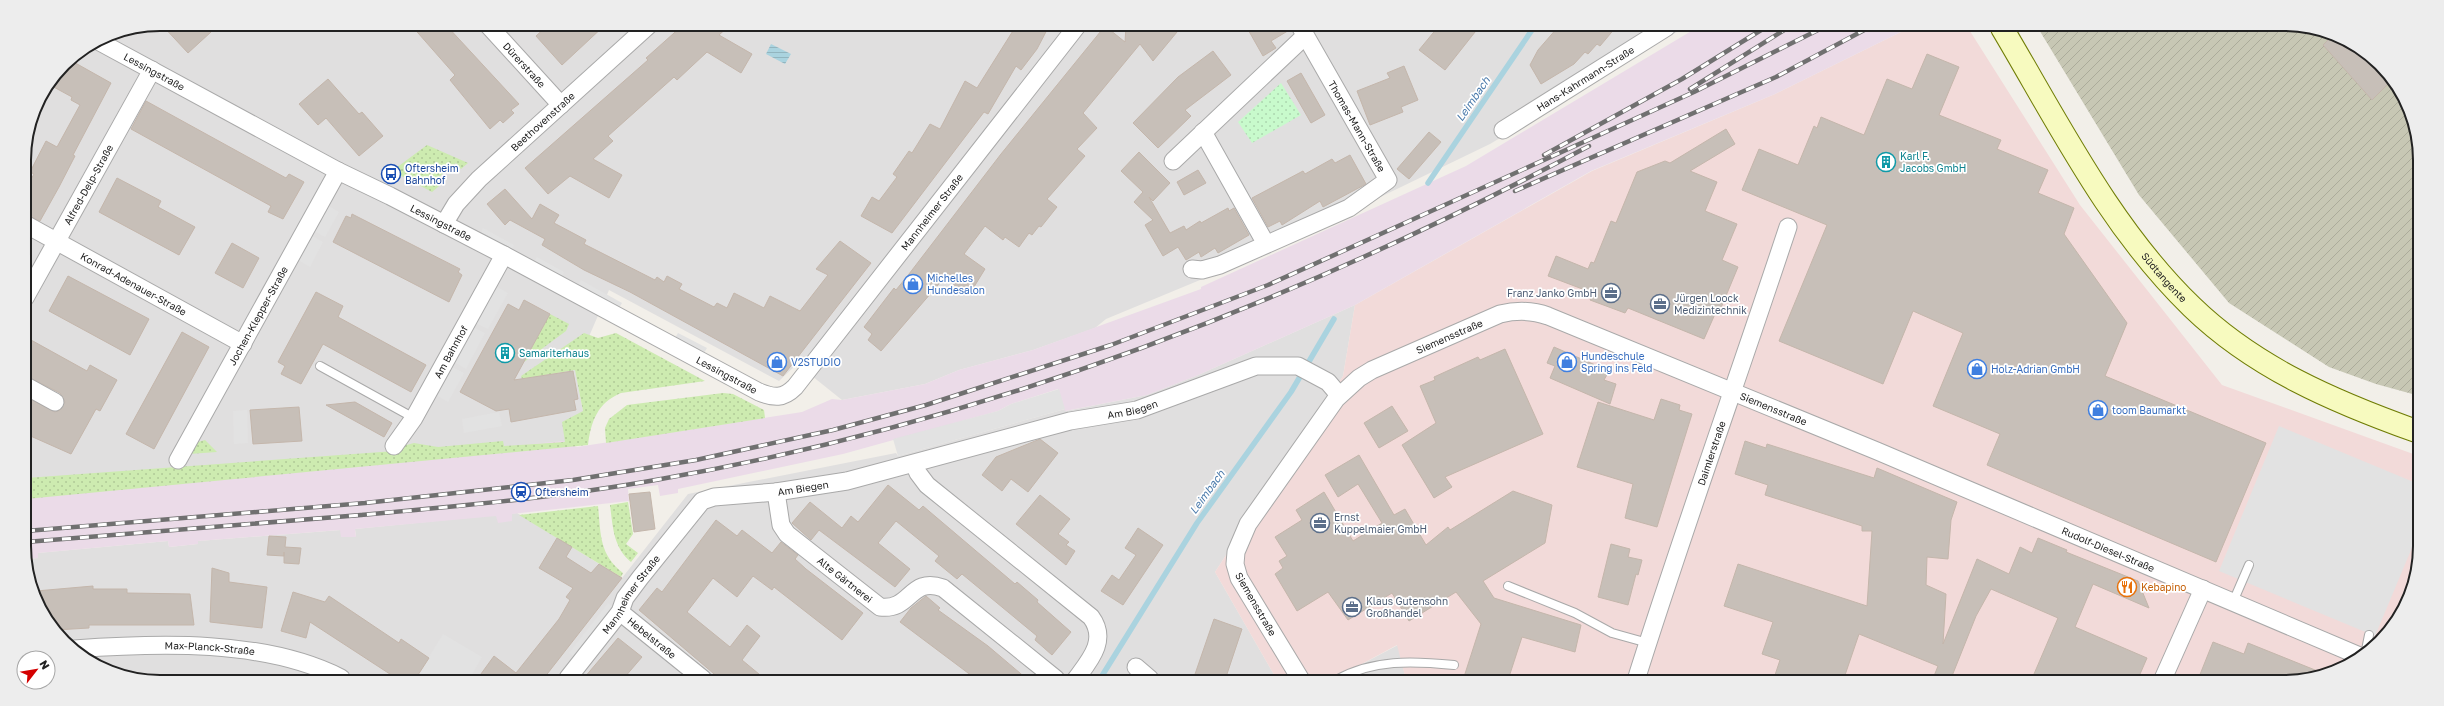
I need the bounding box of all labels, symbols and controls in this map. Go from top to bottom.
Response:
street label: Dürerstraße [501,40,548,90]
street label: Hans-Kahrmann-Straße [1534,43,1636,114]
street label: Lessingstraße [122,50,187,93]
water label: Leimbach [1453,73,1493,123]
street label: Thomas-Mann-Straße [1326,78,1388,174]
street label: Beethovenstraße [508,89,577,153]
street label: Alfred-Delp-Straße [61,142,115,227]
place label: Karl F. Jacobs GmbH [1900,150,1966,174]
building icon: Karl F. Jacobs GmbH [1875,151,1897,173]
place label: Oftersheim Bahnhof [405,162,459,186]
bus stop icon: Oftersheim Bahnhof [380,163,402,185]
street label: Mannheimer Straße [898,171,965,253]
street label: Lessingstraße [408,202,474,243]
street label: Konrad-Adenauer-Straße [79,250,189,318]
street label: Südtangente [2139,250,2190,305]
street label: Jochen-Klepper-Straße [226,264,290,367]
place label: Michelles Hundesalon [927,272,985,296]
shop icon: Michelles Hundesalon [902,273,924,295]
office icon: Franz Janko GmbH [1600,282,1622,304]
place label: Franz Janko GmbH [1507,287,1597,299]
place label: Jürgen Loock Medizintechnik [1674,292,1747,316]
office icon: Jürgen Loock Medizintechnik [1649,293,1671,315]
street label: Siemensstraße [1414,316,1485,356]
street label: Am Bahnhof [431,323,470,380]
building icon: Samariterhaus [494,342,516,364]
place label: Samariterhaus [519,347,589,359]
place label: Hundeschule Spring ins Feld [1581,350,1652,374]
shop icon: V2STUDIO [766,351,788,373]
shop icon: Hundeschule Spring ins Feld [1556,351,1578,373]
street label: Lessingstraße [694,353,760,396]
place label: V2STUDIO [791,356,841,368]
shop icon: Holz-Adrian GmbH [1966,358,1988,380]
place label: Holz-Adrian GmbH [1991,363,2080,375]
street label: Siemensstraße [1738,389,1809,428]
street label: Am Biegen [1106,397,1159,421]
shop icon: toom Baumarkt [2087,399,2109,421]
place label: toom Baumarkt [2112,404,2186,416]
street label: Daimlerstraße [1695,419,1728,487]
water label: Leimbach [1186,466,1228,516]
street label: Am Biegen [777,478,829,498]
station icon: Oftersheim [510,481,532,503]
place label: Oftersheim [535,486,589,498]
place label: Ernst Kuppelmaier GmbH [1334,511,1427,535]
office icon: Ernst Kuppelmaier GmbH [1309,512,1331,534]
street label: Rudolf-Diesel-Straße [2060,524,2157,574]
street label: Mannheimer Straße [599,552,662,636]
street label: Alte Gärtnerei [815,554,875,605]
street label: Siemensstraße [1233,570,1279,638]
restaurant icon: Kebapino [2116,576,2138,598]
place label: Kebapino [2141,581,2186,593]
place label: Klaus Gutensohn Großhandel [1366,595,1448,619]
office icon: Klaus Gutensohn Großhandel [1341,596,1363,618]
street label: Hebelstraße [625,615,679,661]
street label: Max-Planck-Straße [165,639,256,658]
north arrow [16,650,56,690]
text: N [37,658,53,672]

